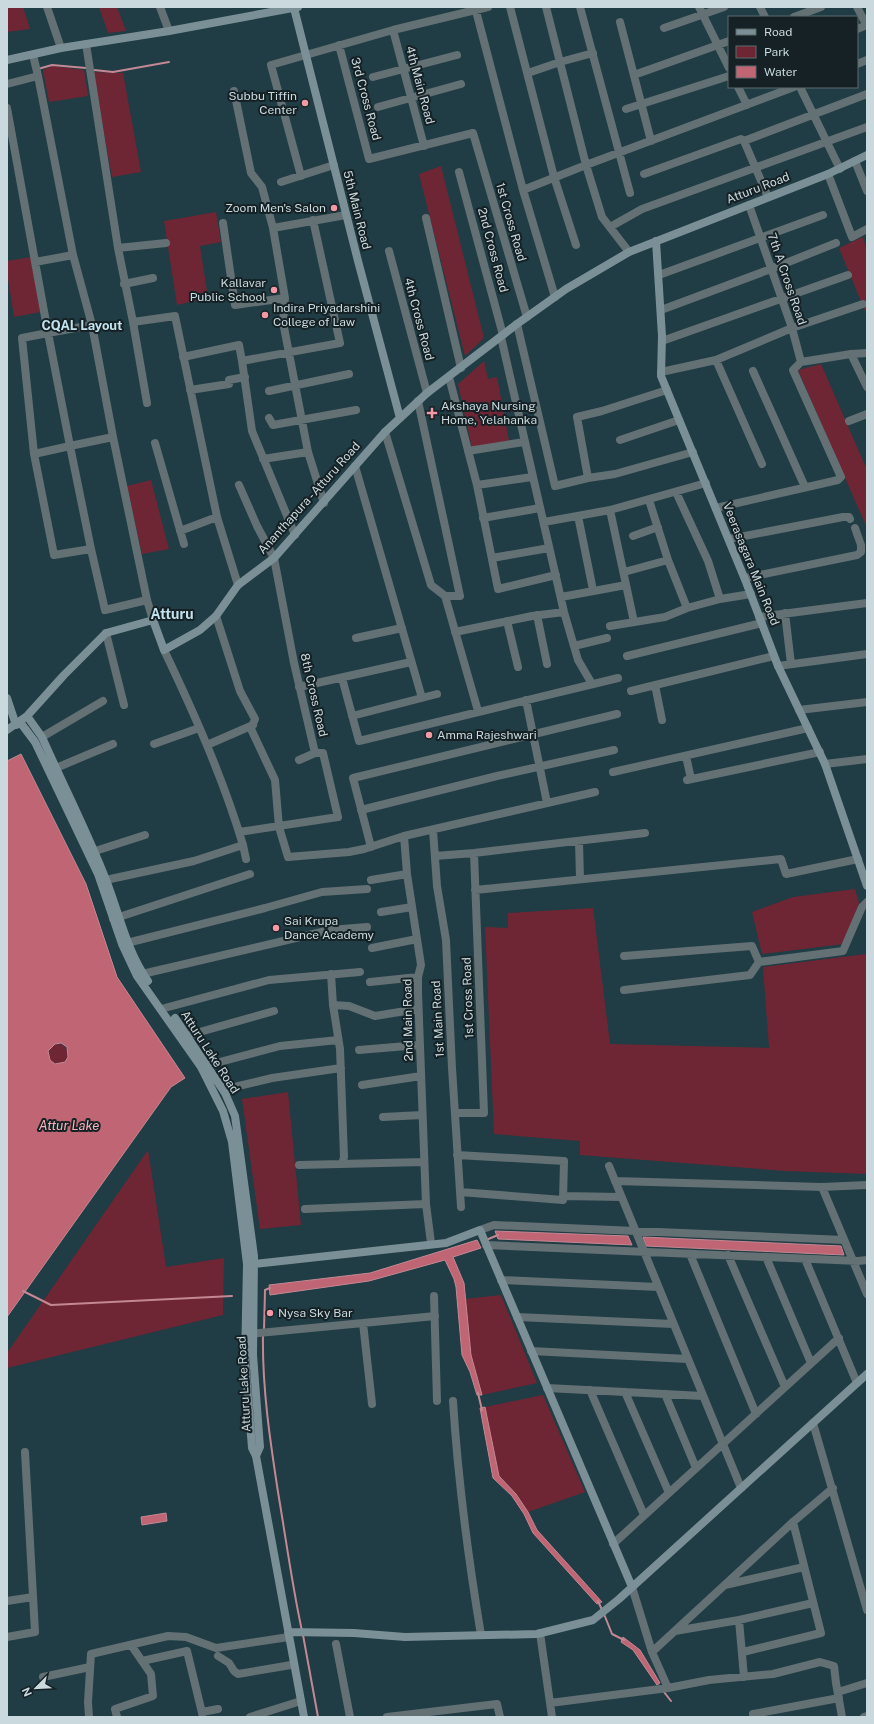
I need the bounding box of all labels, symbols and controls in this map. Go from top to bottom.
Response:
legend [728,16,858,88]
text: Road [764,25,792,39]
street label: 4th Main Road [403,44,437,126]
text: Park [764,45,790,59]
street label: 3rd Cross Road [348,56,384,142]
text: Water [764,65,798,79]
place label: Subbu Tiffin Center [229,89,297,117]
marker: Subbu Tiffin Center [300,98,310,108]
street label: 5th Main Road [340,169,374,251]
street label: Atturu Road [724,170,792,206]
street label: 1st Cross Road [493,181,529,263]
place label: Zoom Men's Salon [225,201,326,215]
marker: Zoom Men's Salon [329,203,339,213]
street label: 2nd Cross Road [475,206,511,294]
street label: 7th A Cross Road [765,231,809,327]
place label: Kallavar Public School [190,276,266,304]
street label: 4th Cross Road [401,276,437,362]
marker: Kallavar Public School [269,285,279,295]
place label: Indira Priyadarshini College of Law [273,301,380,329]
marker: Indira Priyadarshini College of Law [260,310,270,320]
district label: CQAL Layout [41,318,123,333]
place label: Akshaya Nursing Home, Yelahanka [441,399,537,427]
marker: Akshaya Nursing Home, Yelahanka [426,407,438,419]
street label: Ananthapura - Atturu Road [255,439,363,557]
street label: Veerasagara Main Road [720,500,782,628]
district label: Atturu [150,606,194,622]
street label: 8th Cross Road [298,652,330,738]
place label: Amma Rajeshwari [437,728,537,742]
marker: Amma Rajeshwari [424,730,434,740]
place label: Sai Krupa Dance Academy [284,914,375,942]
marker: Sai Krupa Dance Academy [271,923,281,933]
street label: 1st Cross Road [460,957,476,1039]
street label: 2nd Main Road [400,979,416,1061]
street label: 1st Main Road [429,980,447,1058]
street label: Atturu Lake Road [178,1008,242,1096]
water label: Attur Lake [39,1118,99,1133]
place label: Nysa Sky Bar [278,1306,353,1320]
marker: Nysa Sky Bar [265,1308,275,1318]
street label: Atturu Lake Road [234,1336,254,1432]
north arrow [16,1668,56,1708]
text: N [20,1686,34,1698]

